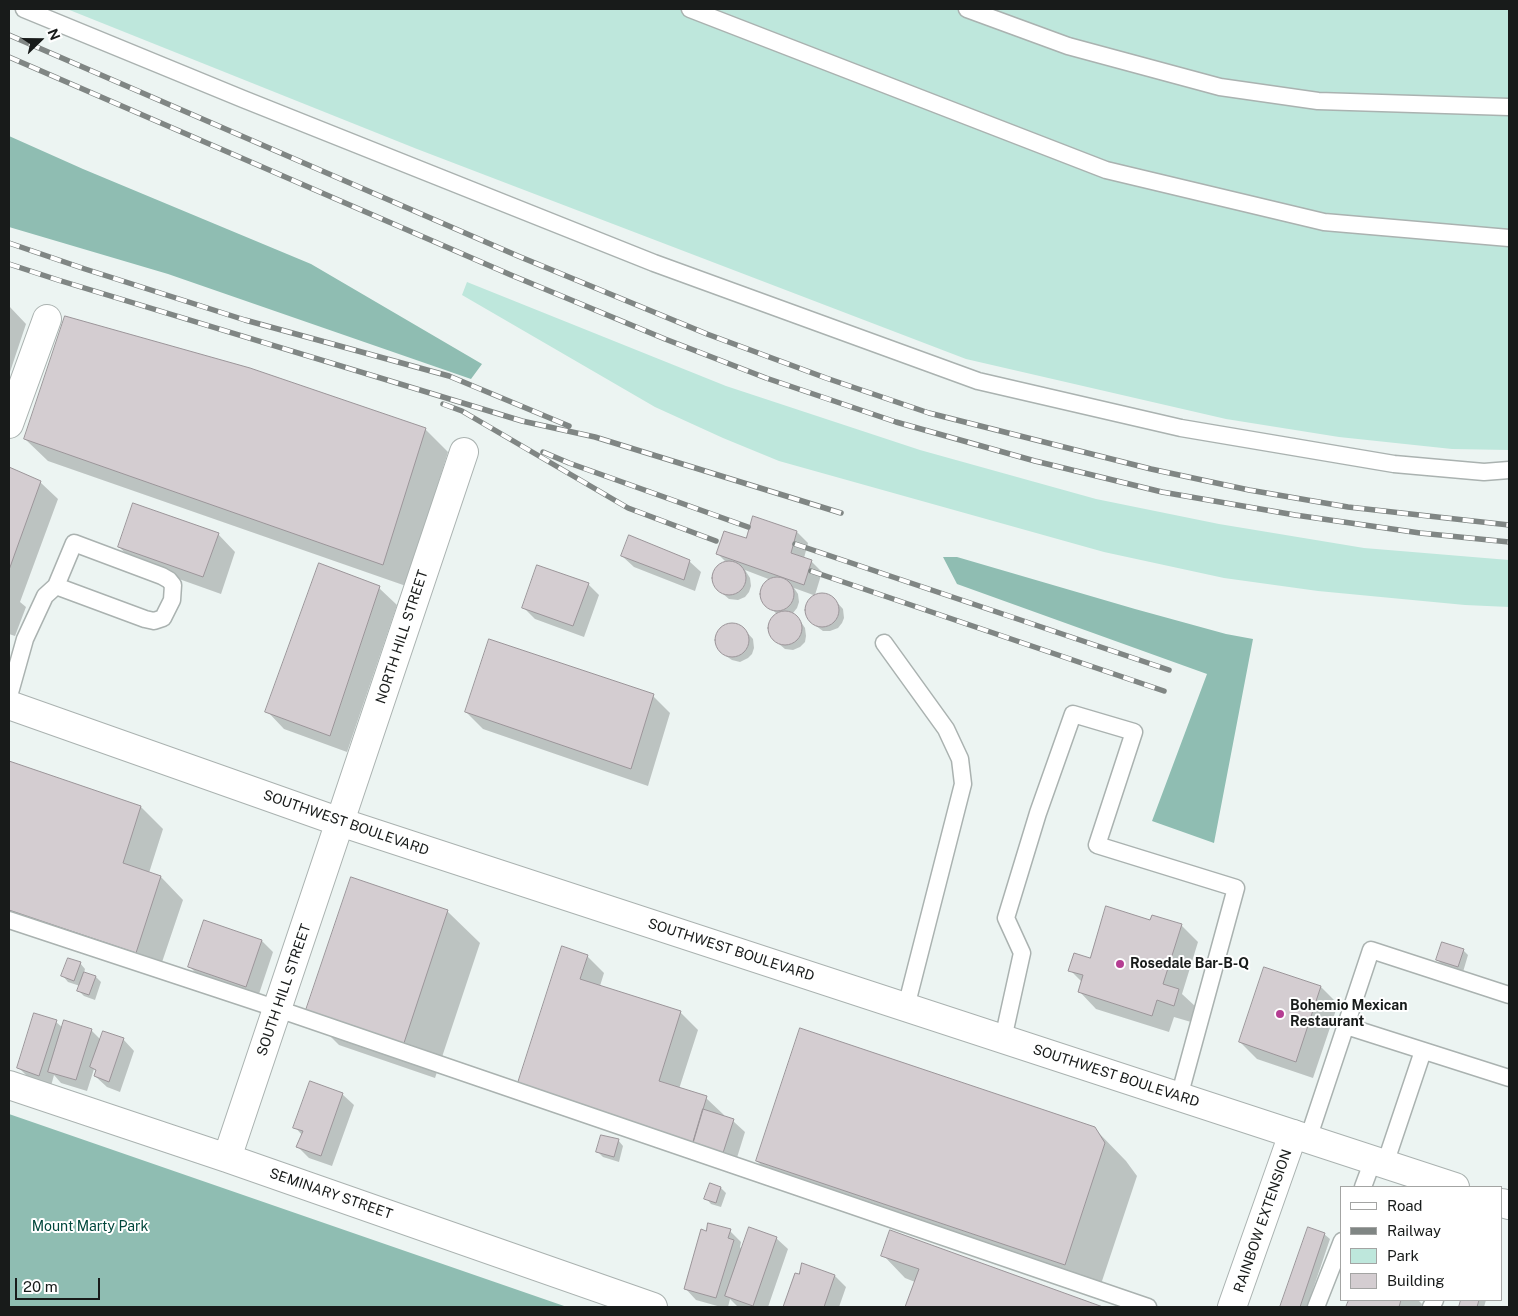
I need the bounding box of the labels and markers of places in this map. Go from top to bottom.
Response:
place label: Rosedale Bar-B-Q [1130,956,1249,972]
marker: Rosedale Bar-B-Q [1114,958,1126,970]
place label: Bohemio Mexican Restaurant [1290,998,1408,1030]
marker: Bohemio Mexican Restaurant [1274,1008,1286,1020]

